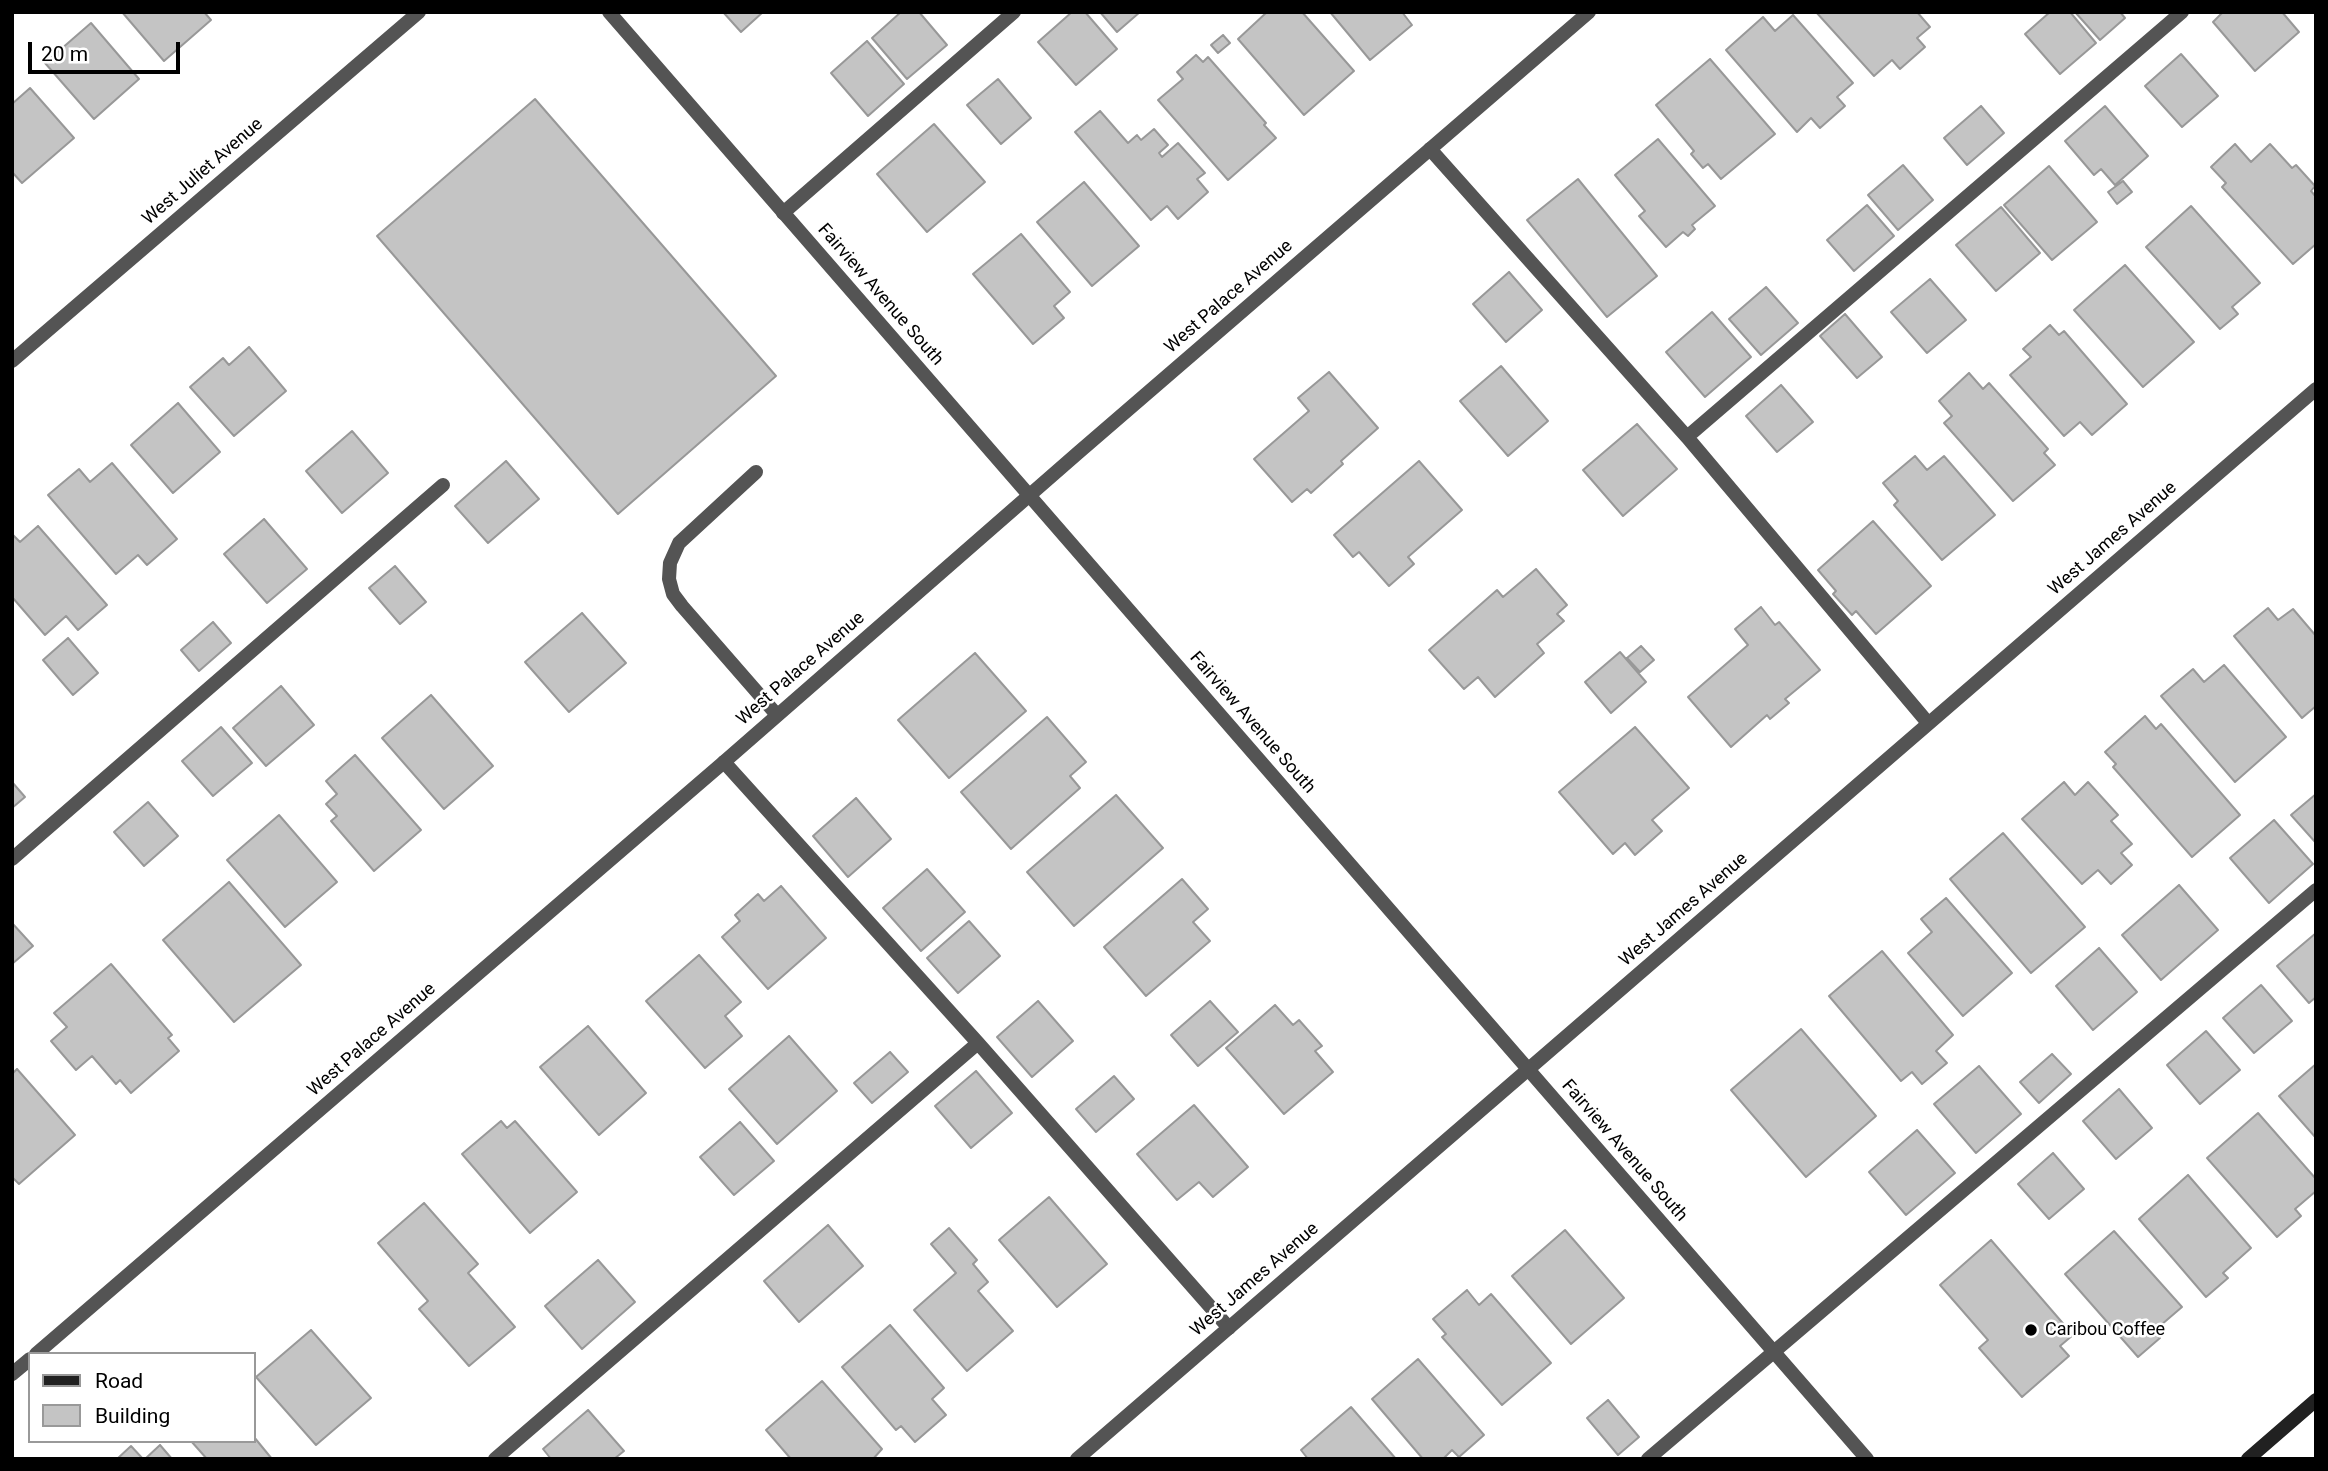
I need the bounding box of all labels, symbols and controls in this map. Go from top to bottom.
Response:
scale bar [32,28,184,72]
text: 20 m [41,42,88,66]
street label: West Juliet Avenue [138,114,268,230]
street label: Fairview Avenue South [813,220,947,370]
street label: West Palace Avenue [1161,236,1297,358]
street label: West James Avenue [2045,478,2181,600]
street label: West Palace Avenue [733,608,869,730]
street label: Fairview Avenue South [1185,648,1319,798]
street label: West James Avenue [1616,849,1752,971]
street label: West Palace Avenue [304,979,440,1101]
street label: Fairview Avenue South [1557,1076,1691,1226]
street label: West James Avenue [1187,1219,1323,1341]
place label: Caribou Coffee [2045,1319,2165,1341]
marker: Caribou Coffee [2023,1322,2039,1338]
legend [28,1352,256,1443]
text: Road [95,1369,143,1393]
text: Building [95,1404,170,1428]

